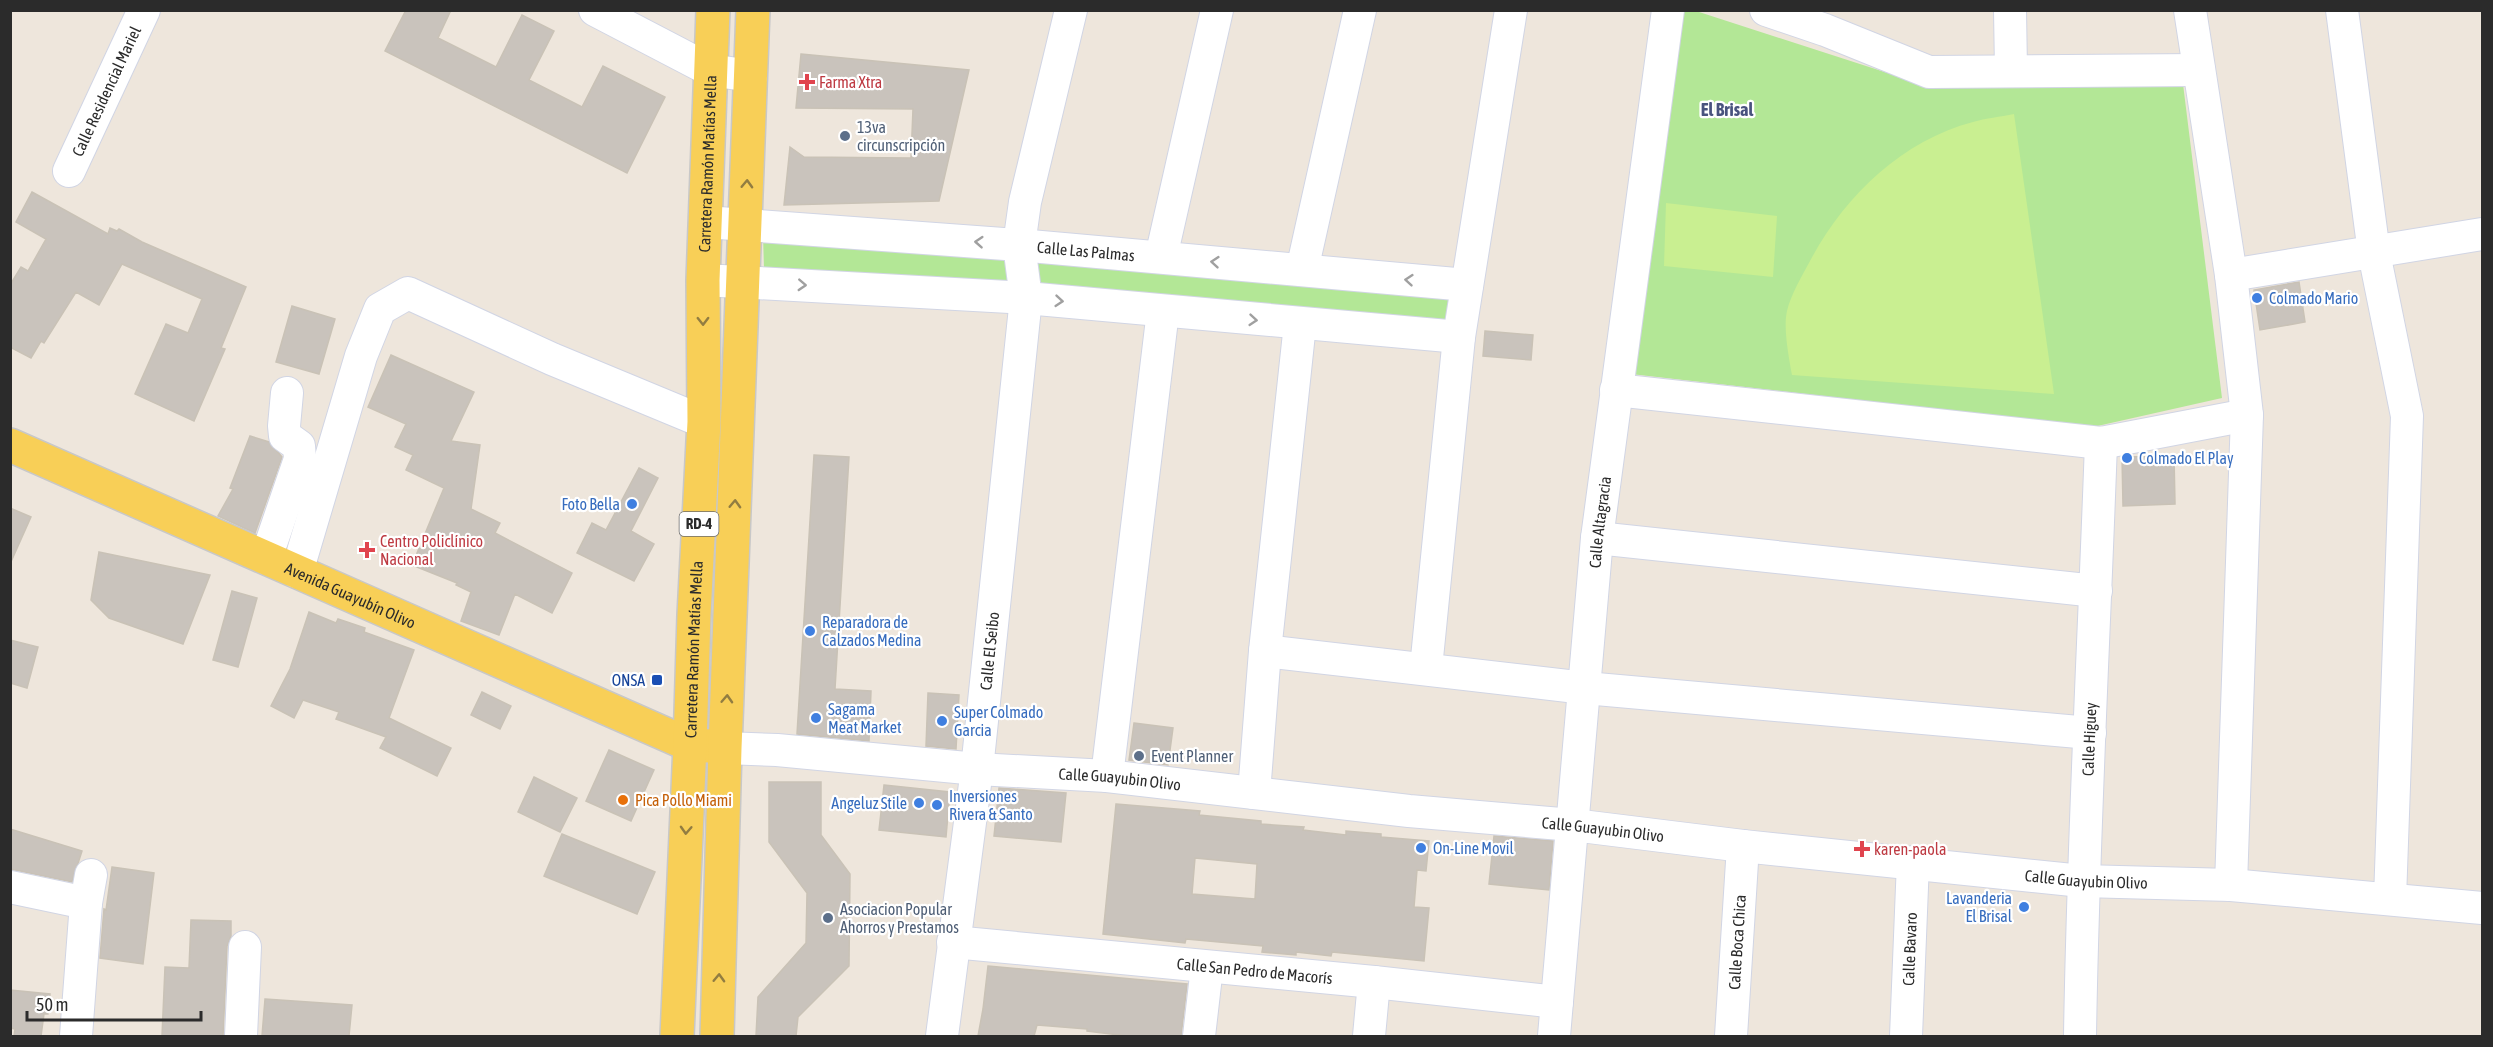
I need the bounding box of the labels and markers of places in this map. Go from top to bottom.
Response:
place label: Farma Xtra [819,73,882,91]
marker: Farma Xtra [800,75,814,89]
place label: 13va circunscripción [857,118,945,155]
marker: 13va circunscripción [838,129,852,143]
place label: Colmado Mario [2269,289,2358,307]
marker: Colmado Mario [2250,291,2264,305]
place label: Colmado El Play [2139,449,2234,468]
marker: Colmado El Play [2120,451,2134,465]
place label: Foto Bella [561,495,620,513]
marker: Foto Bella [625,497,639,511]
place label: Centro Policlínico Nacional [380,532,483,568]
marker: Centro Policlínico Nacional [358,541,376,559]
place label: Reparadora de Calzados Medina [822,613,921,649]
marker: Reparadora de Calzados Medina [803,624,817,638]
place label: ONSA [612,671,645,689]
marker: ONSA [650,673,664,687]
place label: Sagama Meat Market [828,700,902,736]
place label: Super Colmado Garcia [954,703,1043,739]
marker: Sagama Meat Market [809,711,823,725]
marker: Super Colmado Garcia [935,714,949,728]
place label: Event Planner [1151,747,1233,765]
marker: Event Planner [1132,749,1146,763]
place label: Inversiones Rivera & Santo [949,787,1033,823]
place label: Pica Pollo Miami [635,791,732,809]
marker: Pica Pollo Miami [616,793,630,807]
place label: Angeluz Stile [831,794,907,813]
marker: Angeluz Stile [912,796,926,810]
marker: Inversiones Rivera & Santo [930,798,944,812]
place label: On-Line Movil [1433,839,1515,857]
place label: karen-paola [1874,840,1946,859]
marker: On-Line Movil [1414,841,1428,855]
marker: karen-paola [1855,842,1869,856]
place label: Lavanderia El Brisal [1946,889,2013,925]
place label: Asociacion Popular Ahorros y Prestamos [840,900,959,937]
marker: Lavanderia El Brisal [2017,900,2031,914]
marker: Asociacion Popular Ahorros y Prestamos [821,911,835,925]

